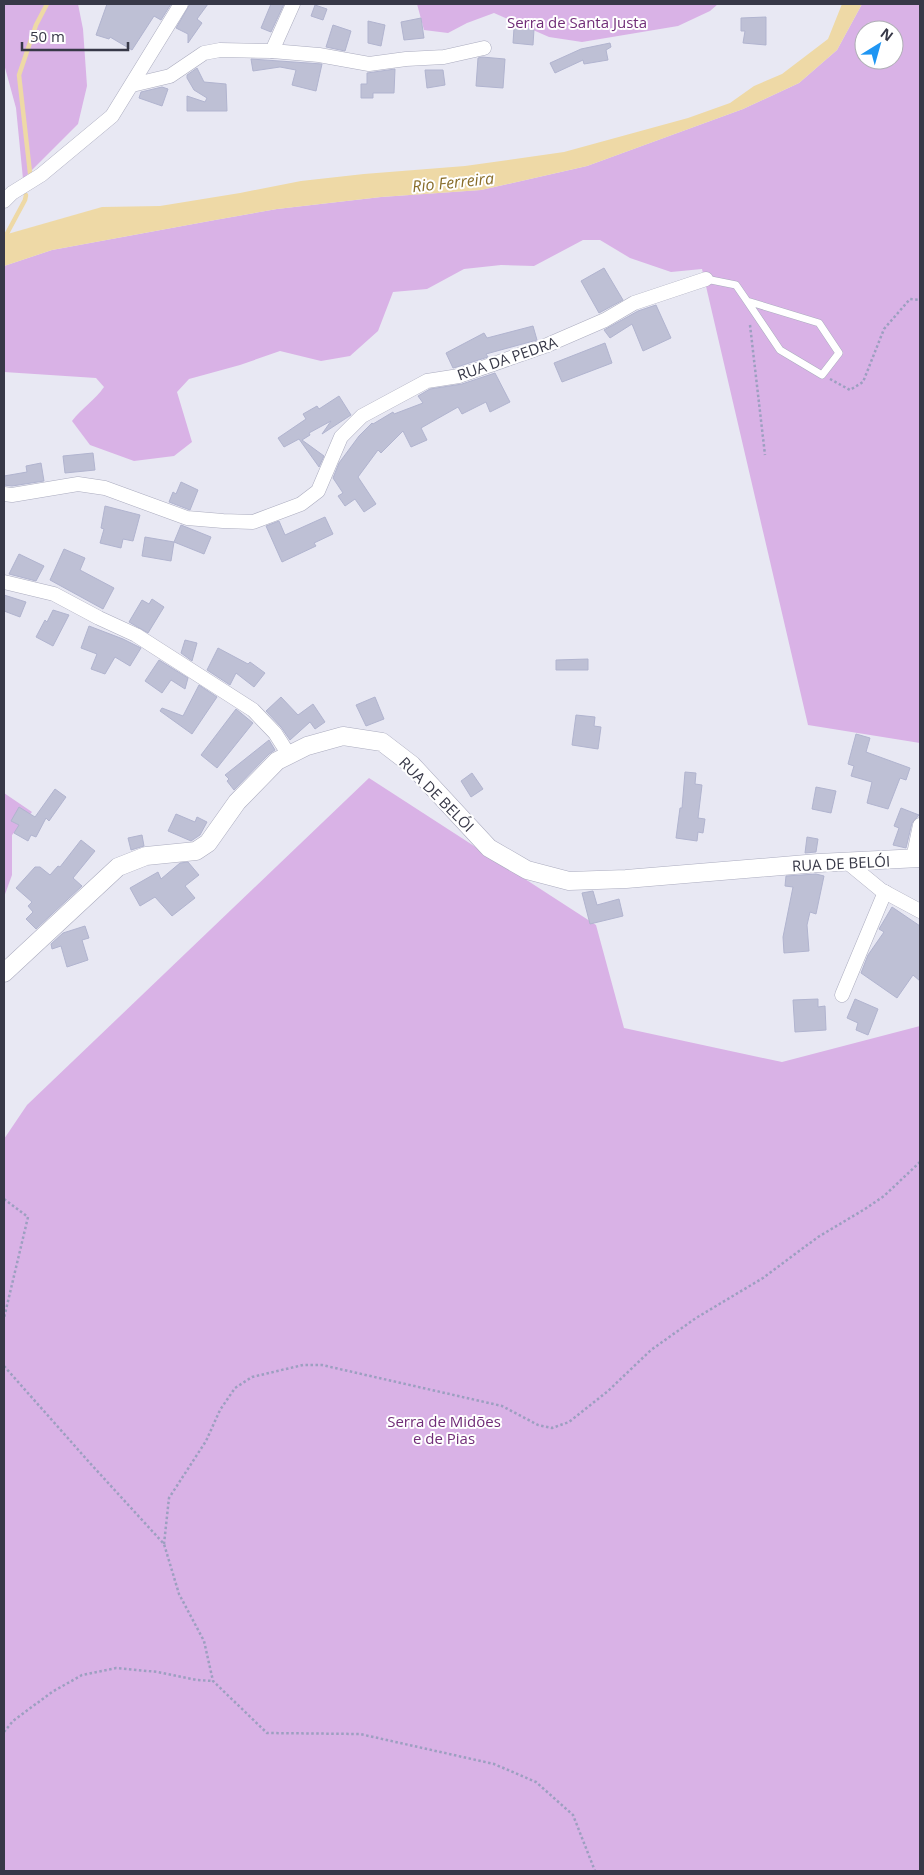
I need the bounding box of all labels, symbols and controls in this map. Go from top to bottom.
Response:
park label: Serra de Santa Justa [507,12,647,32]
scale bar [22,20,129,52]
north arrow [854,20,904,70]
text: N [877,23,897,45]
text: 50 m [30,26,65,46]
water label: Rio Ferreira [411,167,495,197]
street label: RUA DA PEDRA [454,331,560,385]
street label: RUA DE BELÓI [395,752,479,836]
street label: RUA DE BELÓI [791,850,891,876]
park label: Serra de Midões e de Pias [387,1411,501,1448]

